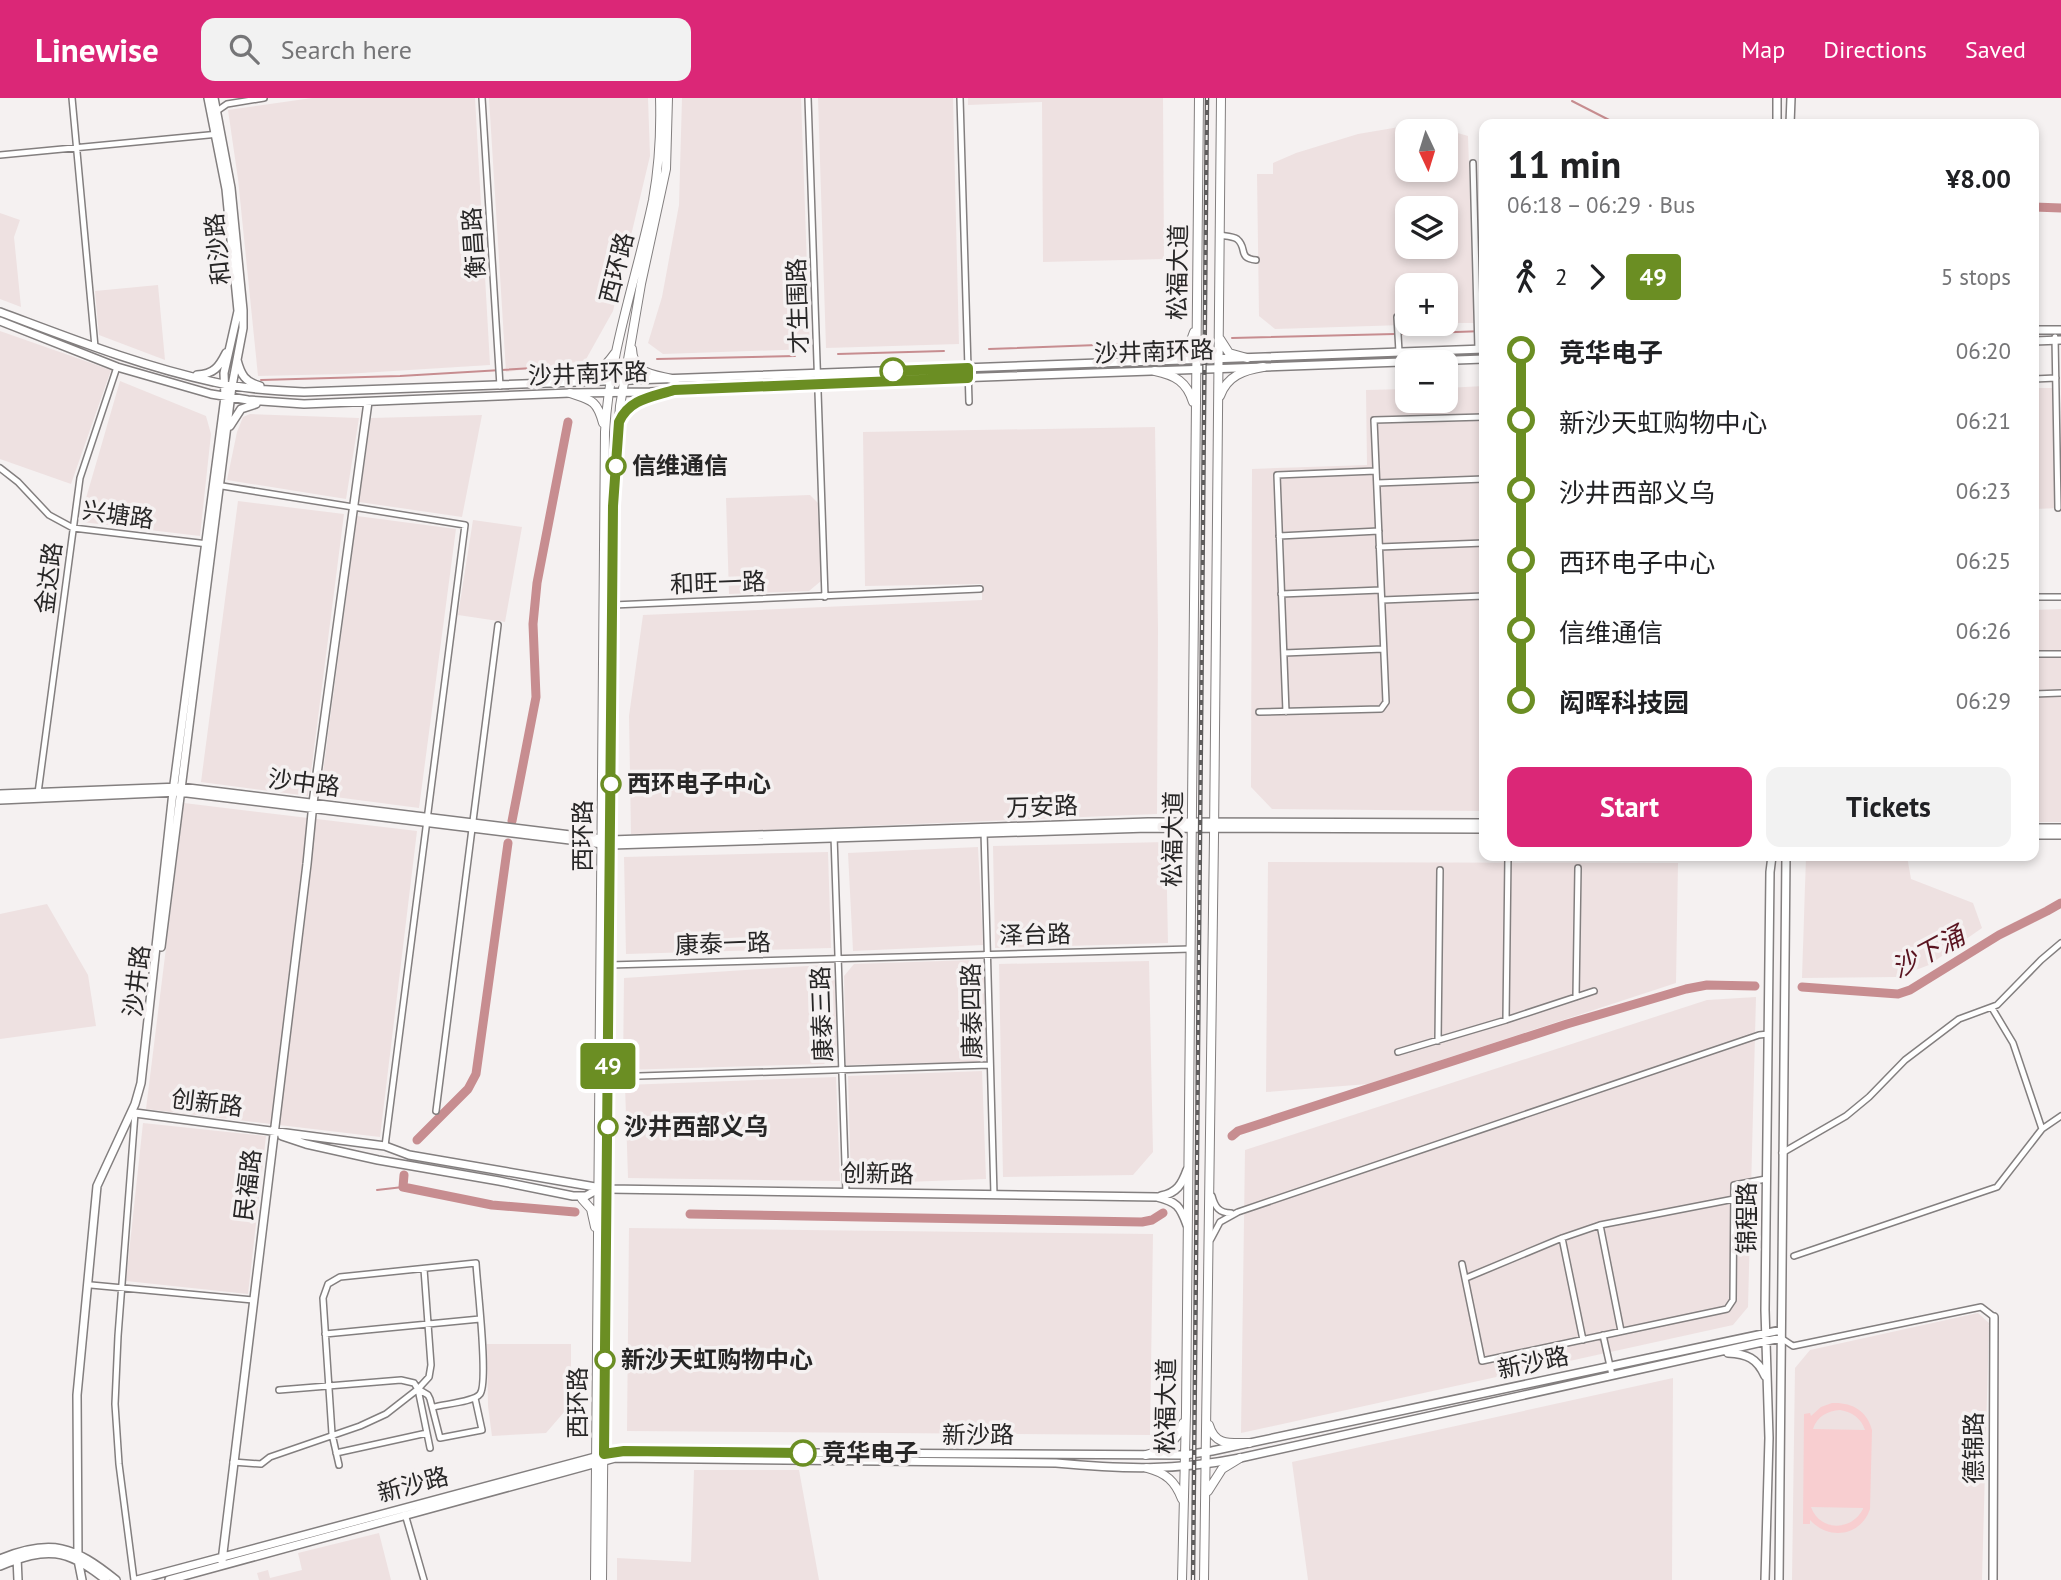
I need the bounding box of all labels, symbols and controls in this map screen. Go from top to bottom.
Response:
search box [201,18,691,81]
text: Linewise [35,28,159,71]
icon: search [225,30,263,68]
text: Search here [281,33,412,66]
text: Map [1741,34,1785,65]
text: Directions [1823,34,1927,65]
text: Saved [1965,34,2026,65]
north arrow [1395,119,1458,182]
map controls [1395,119,1458,413]
text: 11 min [1507,139,1621,188]
text: ¥8.00 [1946,162,2011,195]
text: 06:18 – 06:29 · Bus [1507,190,1695,219]
button: layers [1395,196,1458,259]
street label: 衡昌路 [456,206,491,280]
street label: 和沙路 [198,212,237,286]
street label: 松福大道 [1161,224,1194,320]
street label: 西环路 [593,229,640,307]
street label: 才生围路 [780,258,815,355]
icon: walk [1507,258,1545,296]
icon: forward [1578,258,1616,296]
text: 49 [1640,261,1667,292]
text: 2 [1555,262,1568,291]
text: 5 stops [1941,262,2011,291]
button: + [1395,273,1458,336]
street label: 沙井南环路 [1093,334,1214,369]
text: 竞华电子 [1559,336,1663,369]
text: 06:20 [1956,336,2011,365]
button: − [1395,350,1458,413]
street label: 沙井南环路 [527,356,648,391]
unlabelled marker [880,358,906,384]
text: 新沙天虹购物中心 [1559,406,1767,439]
text: 06:21 [1956,406,2011,435]
place label: 信维通信 [632,450,728,481]
marker: 信维通信 [606,456,626,476]
text: 沙井西部义乌 [1559,476,1715,509]
text: 06:23 [1956,476,2011,505]
street label: 兴塘路 [80,494,156,535]
street label: 金达路 [29,540,68,616]
text: 西环电子中心 [1559,546,1715,579]
text: 06:25 [1956,546,2011,575]
street label: 和旺一路 [669,565,766,600]
text: 信维通信 [1559,616,1663,649]
text: 06:26 [1956,616,2011,645]
text: 闳晖科技园 [1559,686,1689,719]
text: 06:29 [1956,686,2011,715]
street label: 沙中路 [266,763,342,802]
button: Start [1507,767,1752,847]
button: Tickets [1766,767,2011,847]
place label: 西环电子中心 [627,768,771,799]
marker: 西环电子中心 [601,774,621,794]
street label: 万安路 [1005,790,1079,823]
street label: 松福大道 [1156,791,1189,887]
street label: 西环路 [567,800,598,872]
water label: 沙下涌 [1886,917,1973,984]
street label: 泽台路 [999,918,1071,951]
street label: 康泰一路 [674,926,771,961]
street label: 沙井路 [117,943,156,1019]
street label: 康泰四路 [955,963,988,1059]
street label: 康泰三路 [804,966,839,1063]
line badge: 49 [576,1043,640,1089]
text: 49 [594,1050,622,1081]
street label: 创新路 [169,1083,245,1122]
place label: 沙井西部义乌 [624,1111,768,1142]
marker: 沙井西部义乌 [598,1117,618,1137]
street label: 民福路 [228,1147,267,1223]
street label: 创新路 [842,1157,914,1190]
street label: 锦程路 [1731,1182,1762,1254]
street label: 新沙路 [1494,1340,1571,1385]
place label: 新沙天虹购物中心 [621,1344,813,1375]
marker: 新沙天虹购物中心 [595,1350,615,1370]
street label: 松福大道 [1149,1358,1182,1454]
street label: 西环路 [562,1367,593,1439]
street label: 德锦路 [1958,1412,1989,1484]
street label: 新沙路 [942,1419,1014,1450]
place label: 竞华电子 [822,1437,918,1468]
marker: 竞华电子 [790,1440,816,1466]
street label: 新沙路 [374,1460,452,1509]

